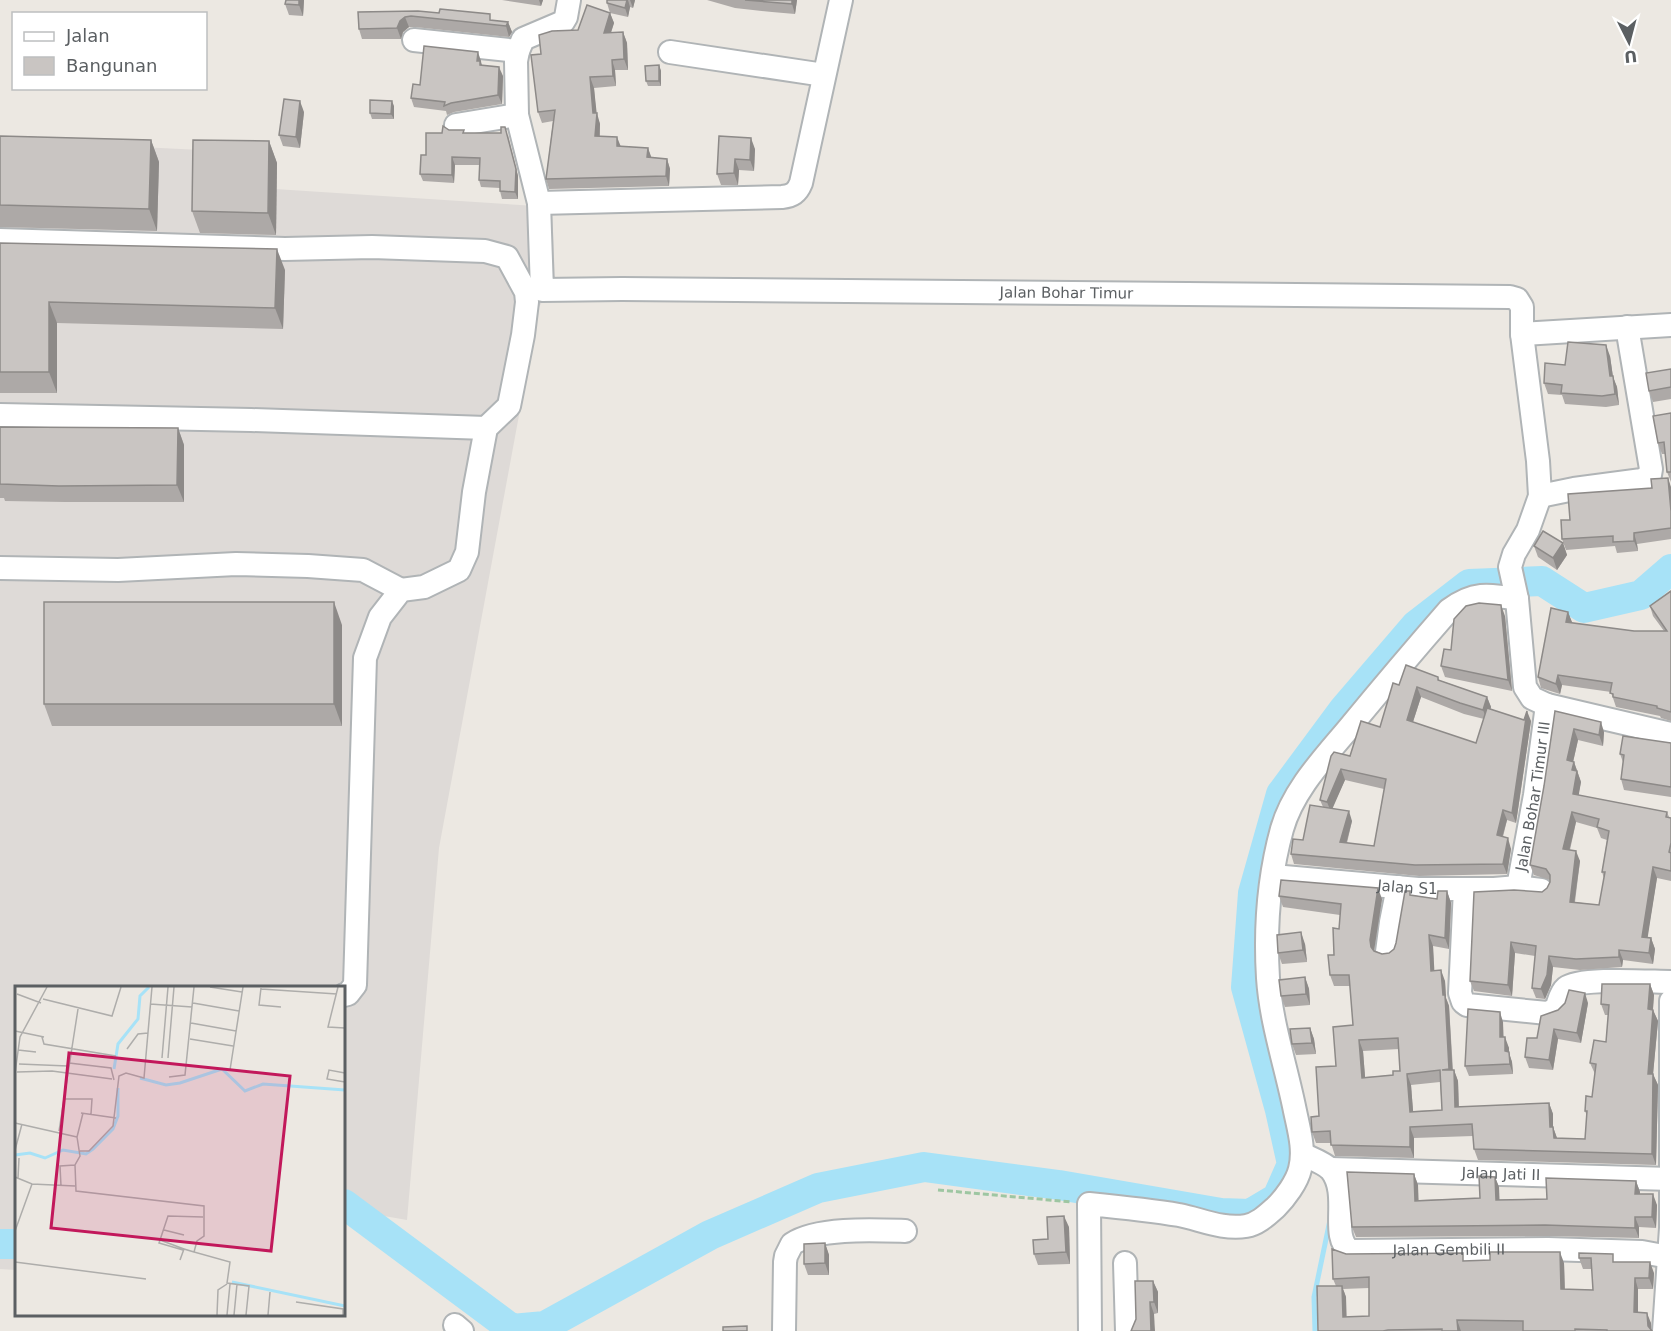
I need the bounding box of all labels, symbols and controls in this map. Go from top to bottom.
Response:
legend [12,12,207,90]
north arrow [1599,12,1659,72]
text: Jalan [65,25,110,46]
text: U [1623,46,1638,67]
text: Bangunan [66,55,157,76]
street label: Jalan Bohar Timur [999,283,1134,303]
street label: Jalan Bohar Timur III [1512,720,1554,874]
street label: Jalan S1 [1376,876,1438,898]
inset map [15,986,345,1316]
street label: Jalan Jati II [1460,1164,1541,1184]
street label: Jalan Gembili II [1392,1240,1505,1260]

